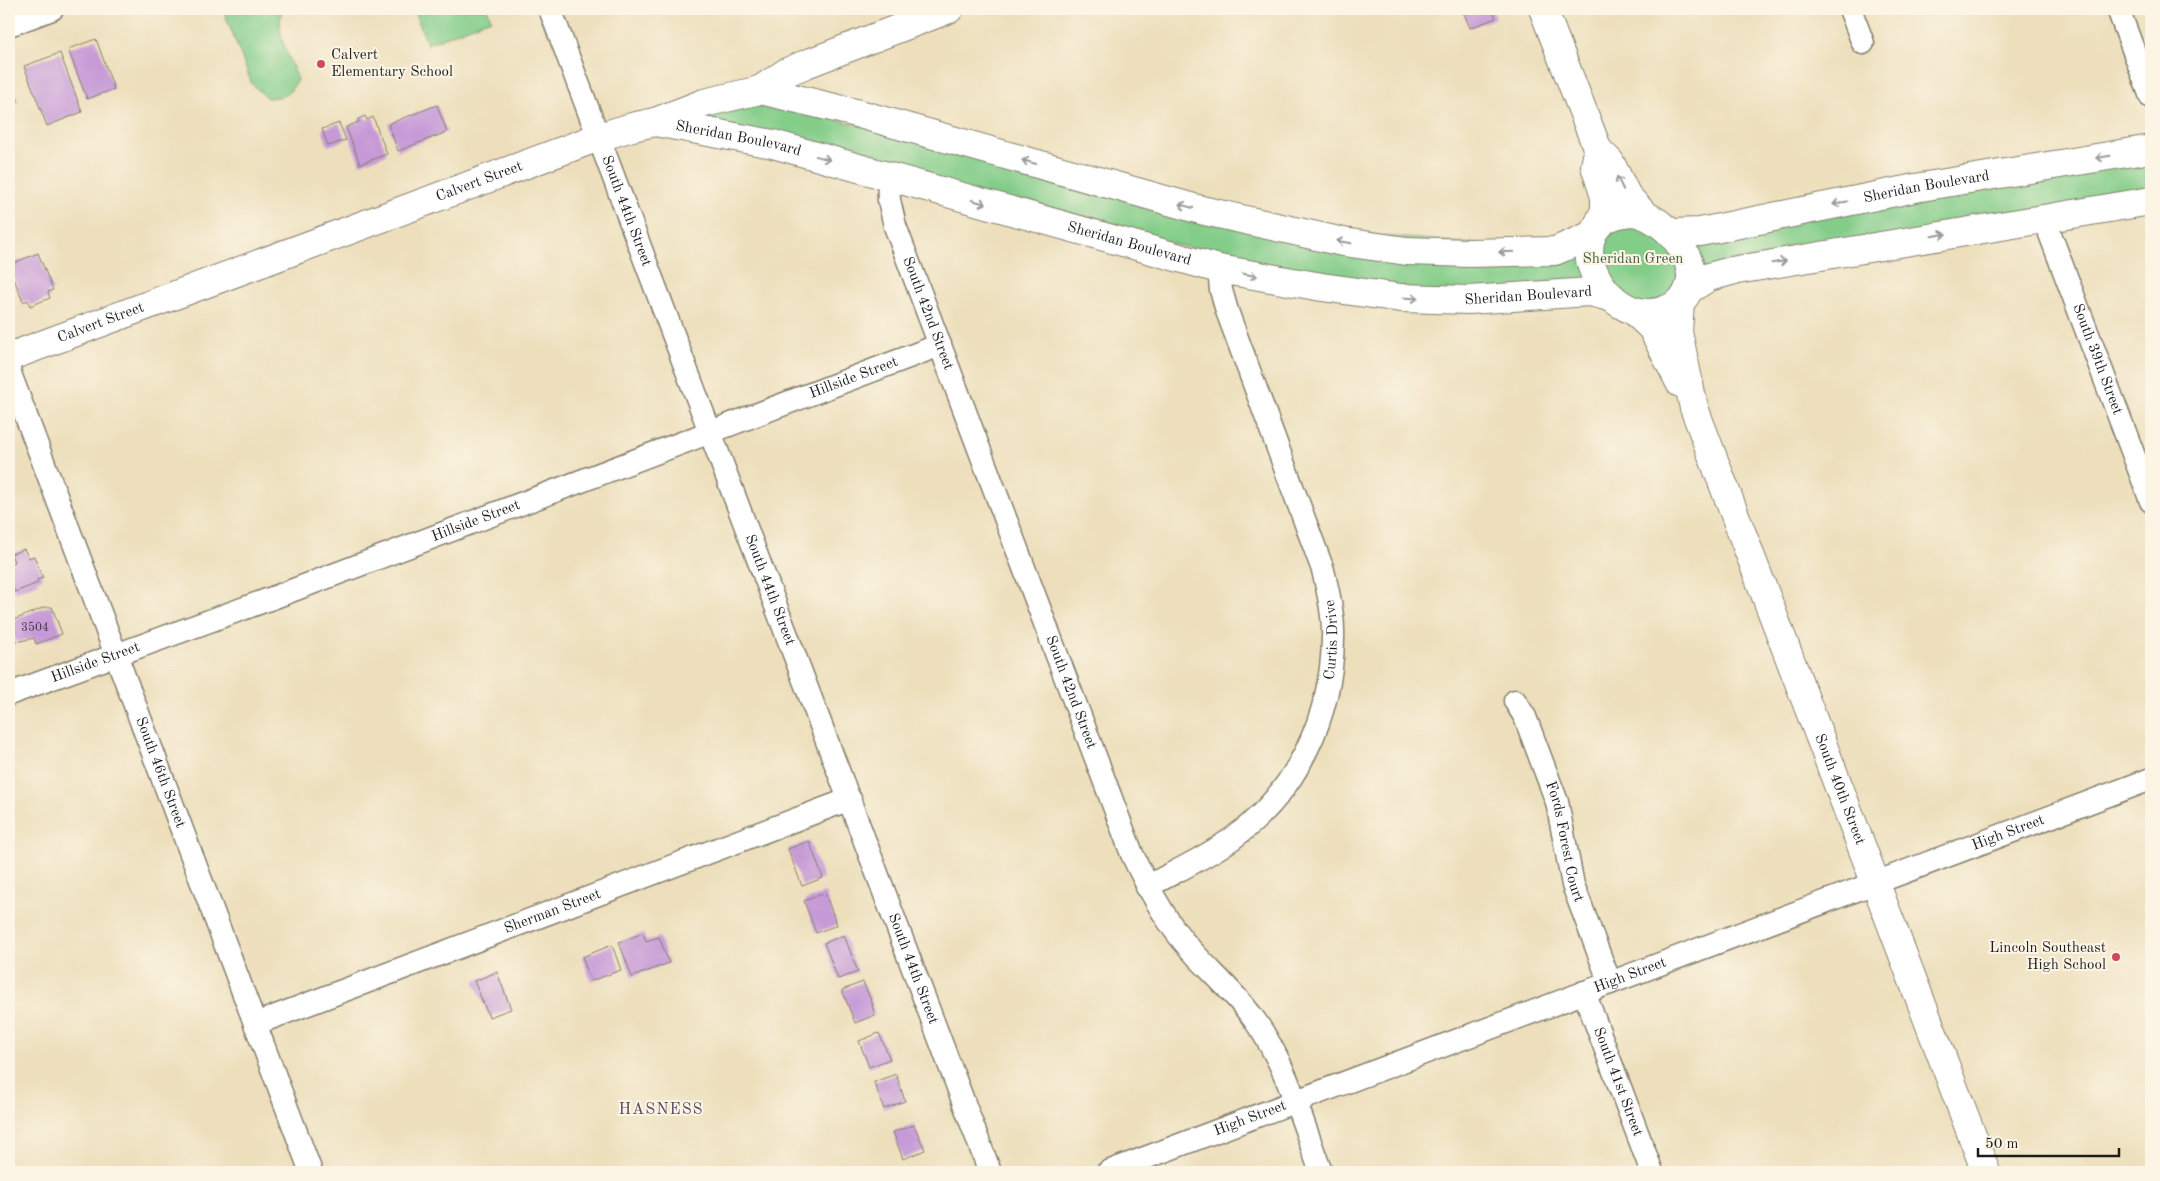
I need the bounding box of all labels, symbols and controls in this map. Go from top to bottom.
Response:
place label: Calvert Elementary School [331,48,453,80]
marker: Calvert Elementary School [315,58,327,70]
street label: Sheridan Boulevard [674,118,803,159]
one-way arrow [2095,153,2111,163]
street label: South 44th Street [599,154,654,269]
one-way arrow [814,154,830,163]
one-way arrow [1022,157,1038,166]
street label: Calvert Street [434,159,525,205]
street label: Sheridan Boulevard [1862,168,1991,206]
one-way arrow [1615,175,1625,190]
one-way arrow [971,197,987,207]
one-way arrow [1832,199,1848,208]
one-way arrow [1178,200,1194,210]
street label: Sheridan Boulevard [1066,219,1193,268]
one-way arrow [1931,230,1947,240]
one-way arrow [1336,237,1352,247]
one-way arrow [1498,247,1514,257]
park label: Sheridan Green [1583,252,1683,267]
street label: South 42nd Street [900,255,956,372]
one-way arrow [1771,257,1787,267]
one-way arrow [1242,270,1258,280]
street label: Sheridan Boulevard [1464,284,1593,308]
one-way arrow [1402,293,1419,303]
street label: Calvert Street [56,300,146,346]
street label: South 39th Street [2070,302,2125,417]
street label: Hillside Street [807,354,900,401]
street label: Hillside Street [430,497,522,544]
street label: South 44th Street [742,532,798,647]
street label: Curtis Drive [1322,599,1341,681]
house number: 3504 [21,621,49,634]
street label: South 42nd Street [1043,634,1099,751]
street label: Hillside Street [49,639,142,686]
street label: South 46th Street [133,715,188,830]
street label: South 40th Street [1812,732,1868,847]
street label: Fords Forest Court [1542,779,1586,904]
street label: High Street [1970,812,2047,853]
street label: Sherman Street [502,886,603,937]
street label: South 44th Street [885,911,941,1026]
place label: Lincoln Southeast High School [1989,941,2106,973]
marker: Lincoln Southeast High School [2110,951,2122,963]
street label: High Street [1592,955,1668,996]
street label: South 41st Street [1590,1025,1645,1139]
street label: High Street [1212,1098,1289,1139]
district label: HASNESS [619,1102,703,1118]
scale bar [1978,1126,2119,1158]
text: 50 m [1985,1137,2019,1152]

